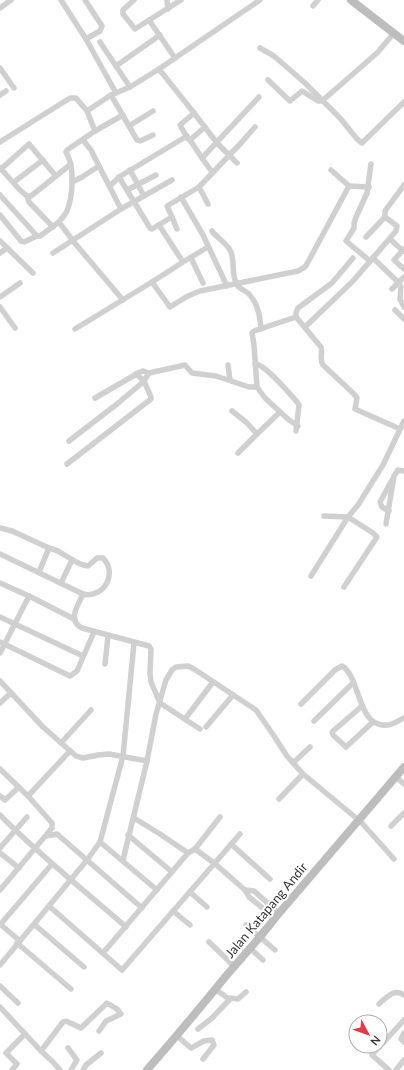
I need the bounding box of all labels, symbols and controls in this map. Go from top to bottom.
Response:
street label: Jalan Katapang Andir [221,859,311,961]
north arrow [348,1014,388,1054]
text: N [368,1033,384,1048]

